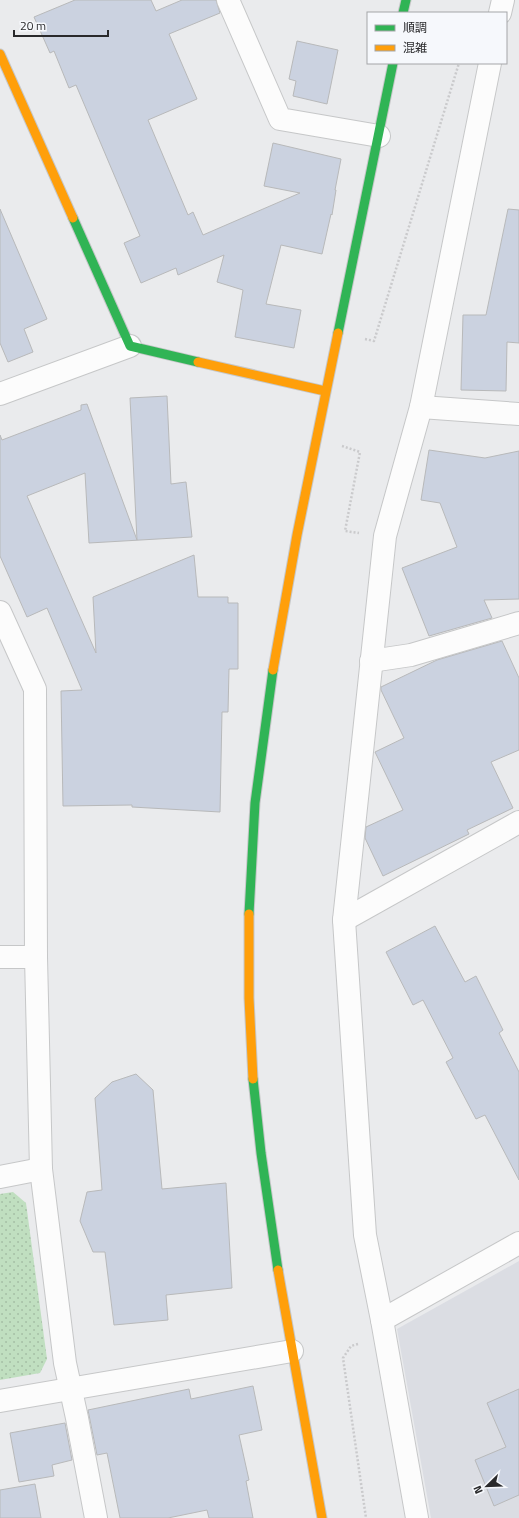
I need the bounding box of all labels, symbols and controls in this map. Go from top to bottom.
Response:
scale bar [14,12,108,38]
legend [367,12,507,64]
text: 20 m [20,16,46,35]
text: 順調 [403,18,427,37]
text: 混雑 [403,38,427,57]
north arrow [467,1466,507,1506]
text: N [469,1483,487,1497]

